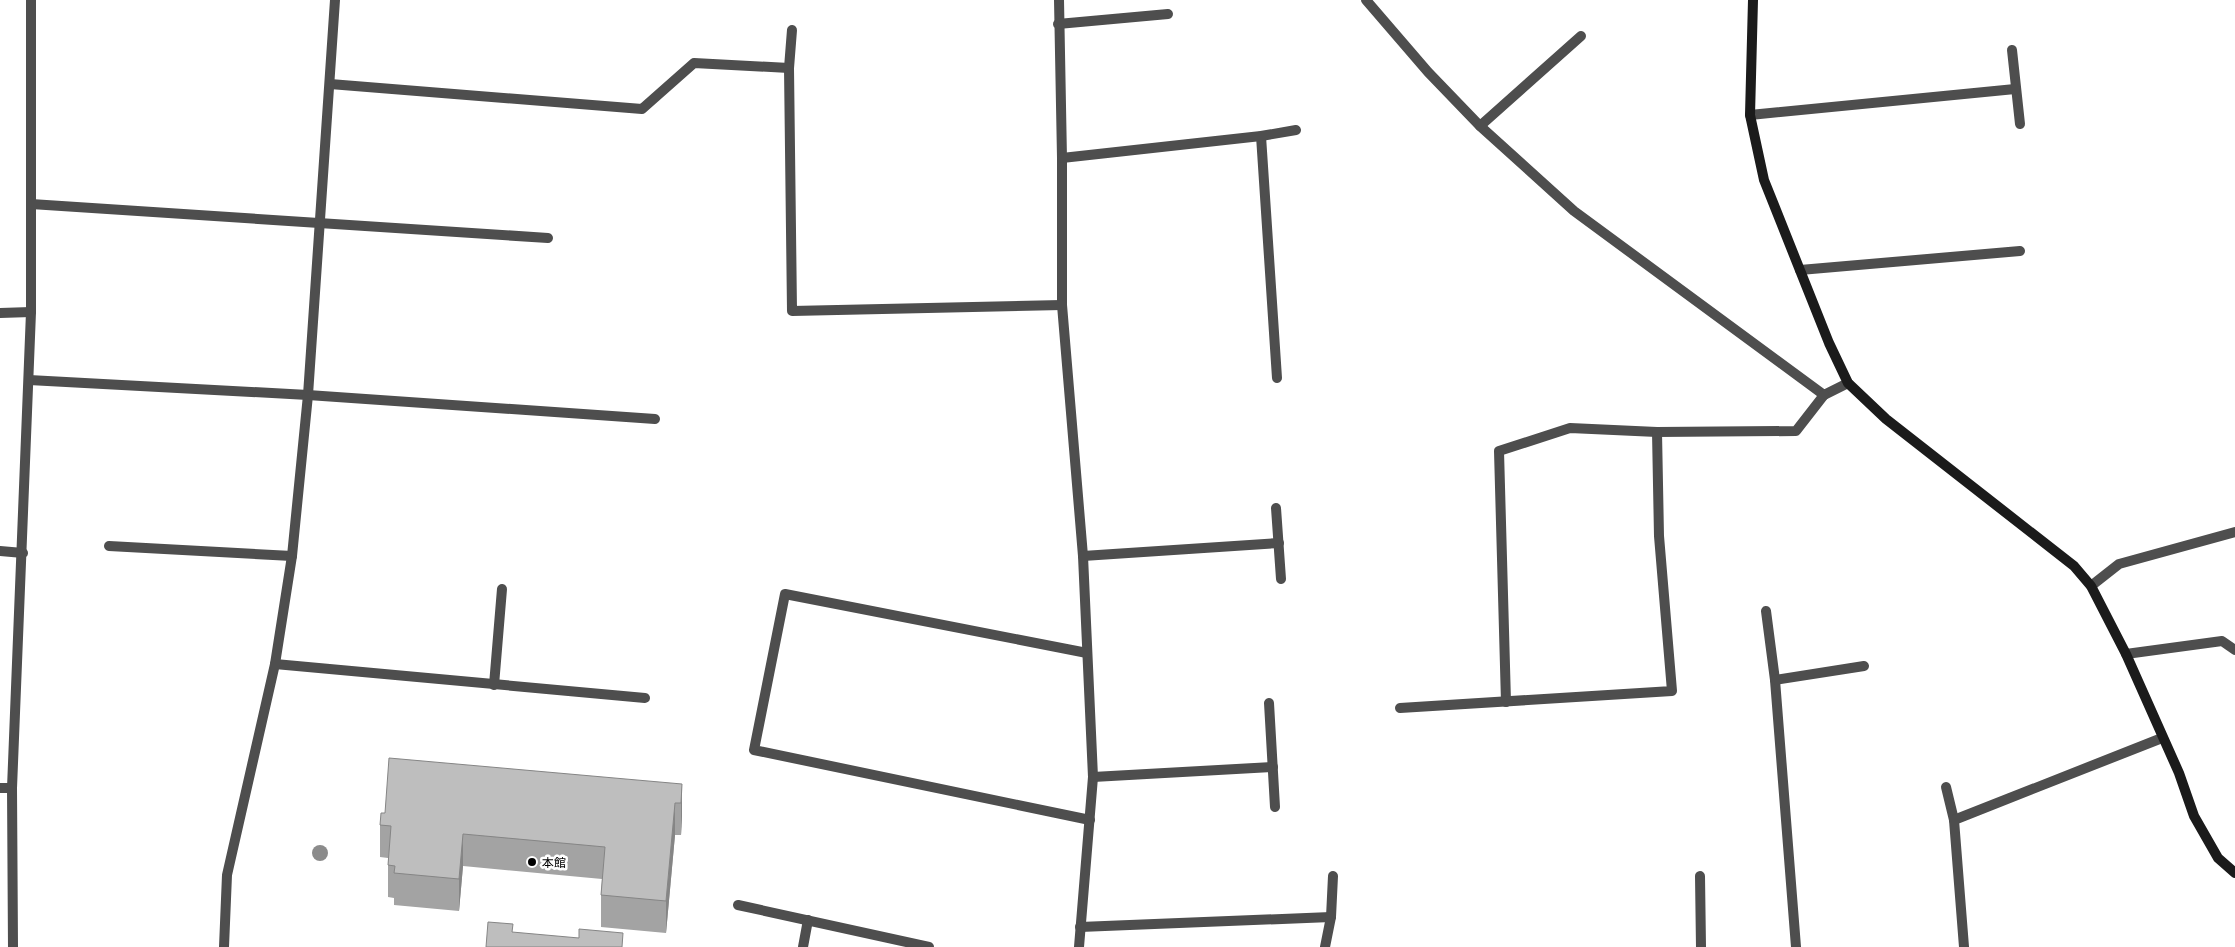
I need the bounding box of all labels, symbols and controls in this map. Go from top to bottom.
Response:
place label: 本館 [542,855,566,870]
marker: 本館 [526,856,538,868]

